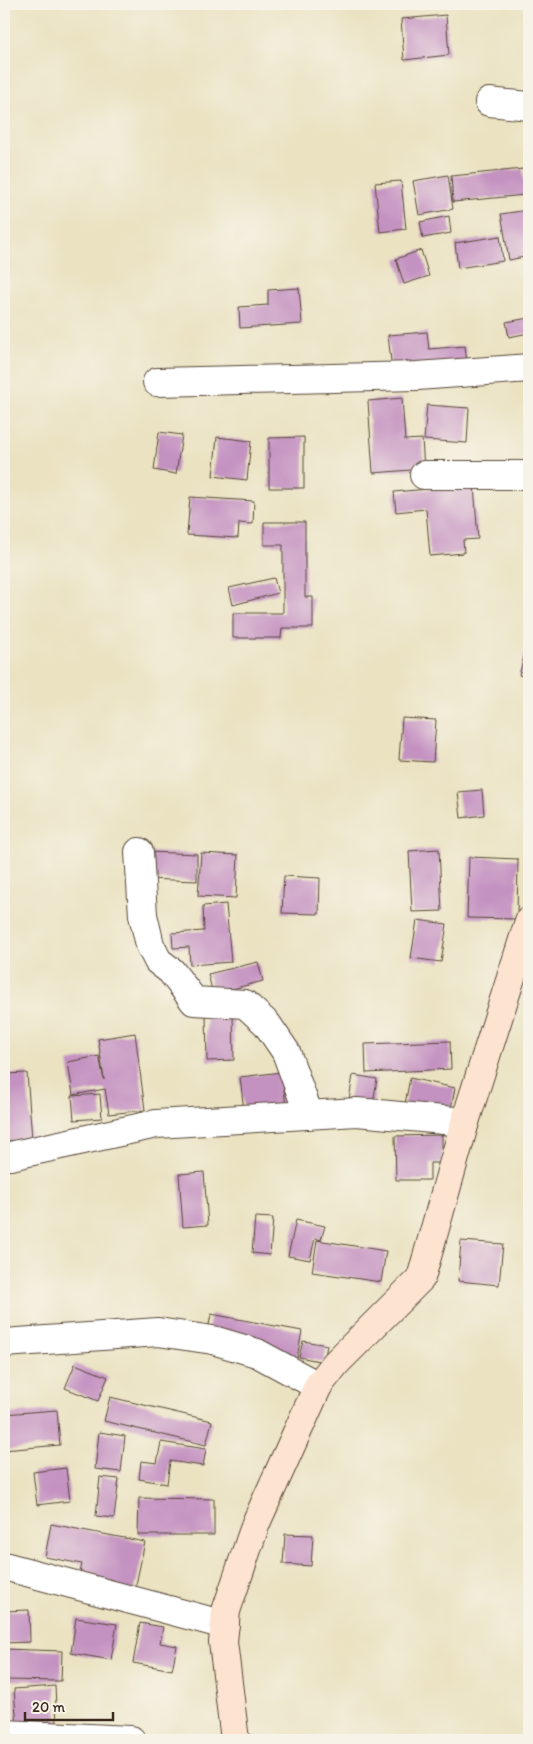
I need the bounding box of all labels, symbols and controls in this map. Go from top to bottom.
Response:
scale bar [25,1689,112,1721]
text: 20 m [32,1698,66,1716]

